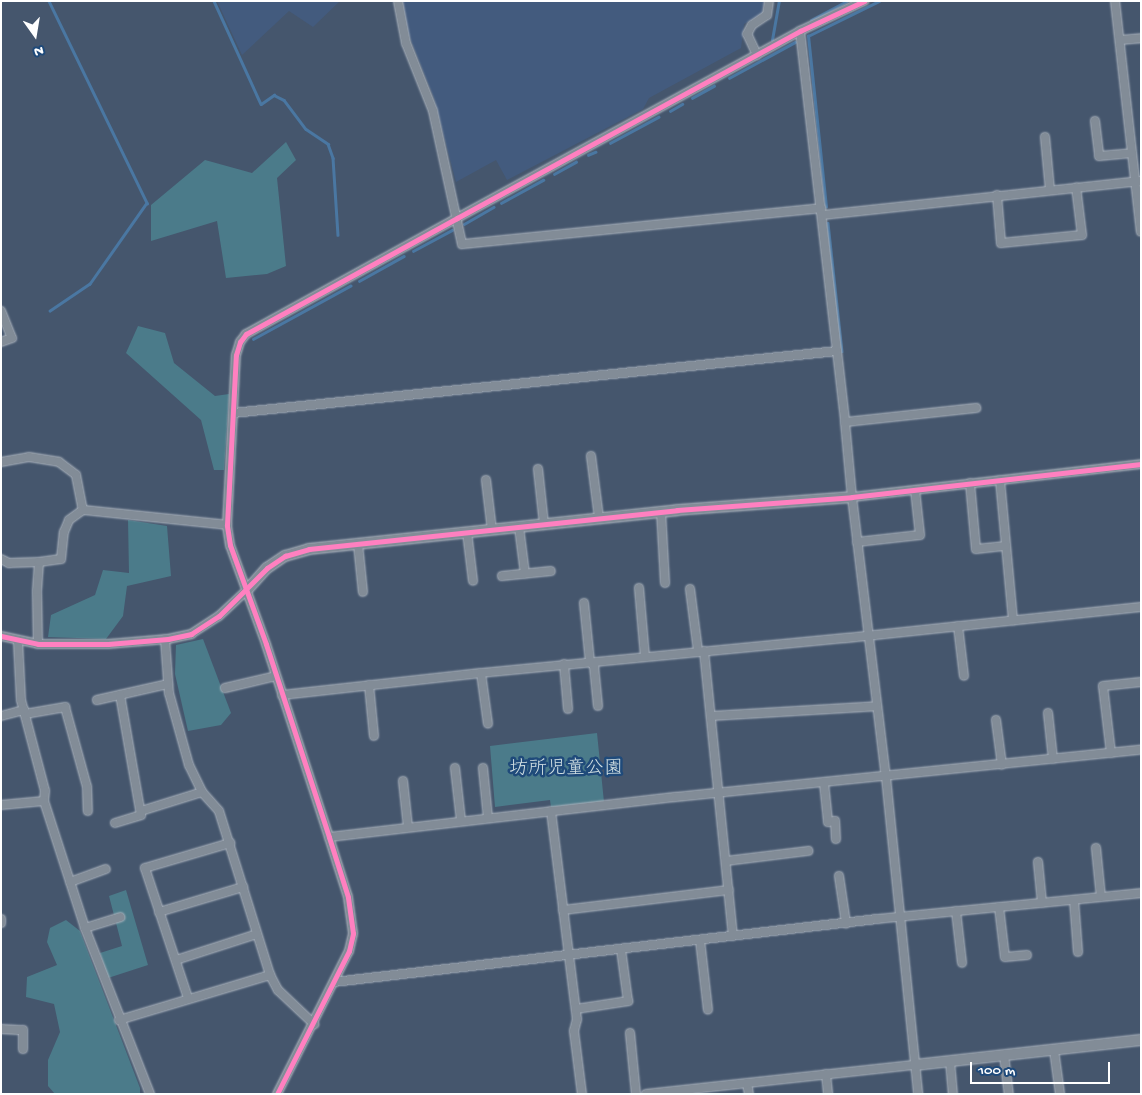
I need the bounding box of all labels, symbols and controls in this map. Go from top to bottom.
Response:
north arrow [10,10,60,60]
text: N [32,41,45,59]
park label: 坊所児童公園 [509,759,623,781]
scale bar [972,1052,1112,1084]
text: 100 m [978,1062,1015,1080]

